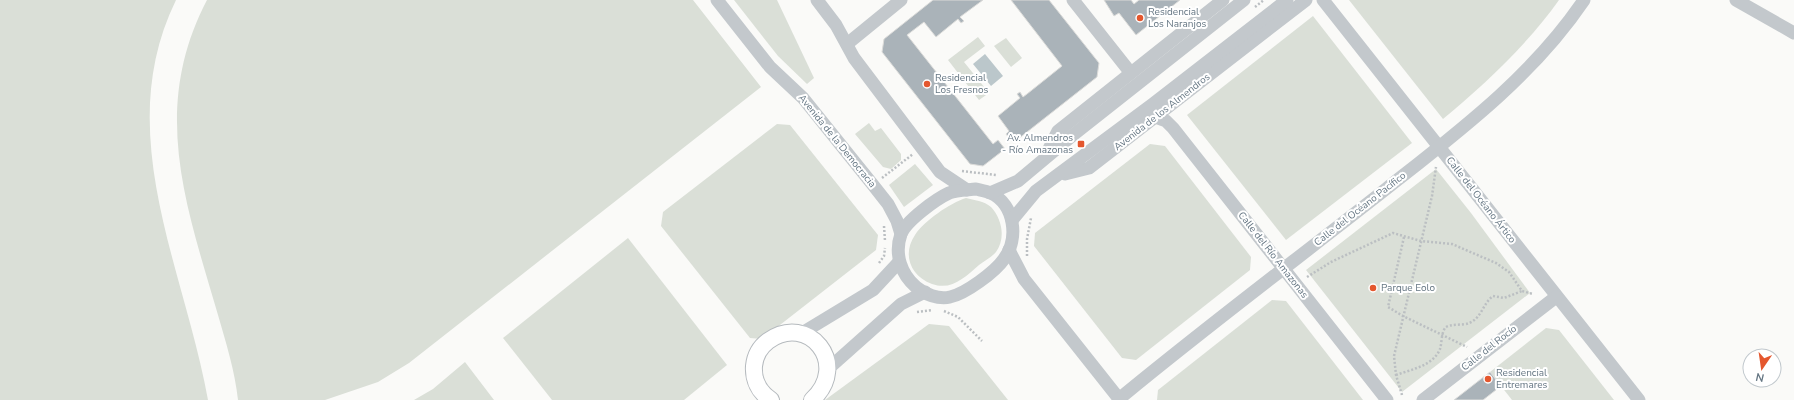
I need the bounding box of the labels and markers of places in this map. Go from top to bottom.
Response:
place label: Residencial Los Naranjos [1148,5,1206,31]
marker: Residencial Los Naranjos [1135,13,1145,23]
place label: Residencial Los Fresnos [935,71,989,97]
marker: Residencial Los Fresnos [922,79,932,89]
place label: Av. Almendros - Río Amazonas [1002,131,1073,157]
marker: Av. Almendros - Río Amazonas [1076,139,1086,149]
place label: Parque Eolo [1381,281,1435,295]
marker: Parque Eolo [1368,283,1378,293]
place label: Residencial Entremares [1496,366,1548,392]
marker: Residencial Entremares [1483,374,1493,384]

